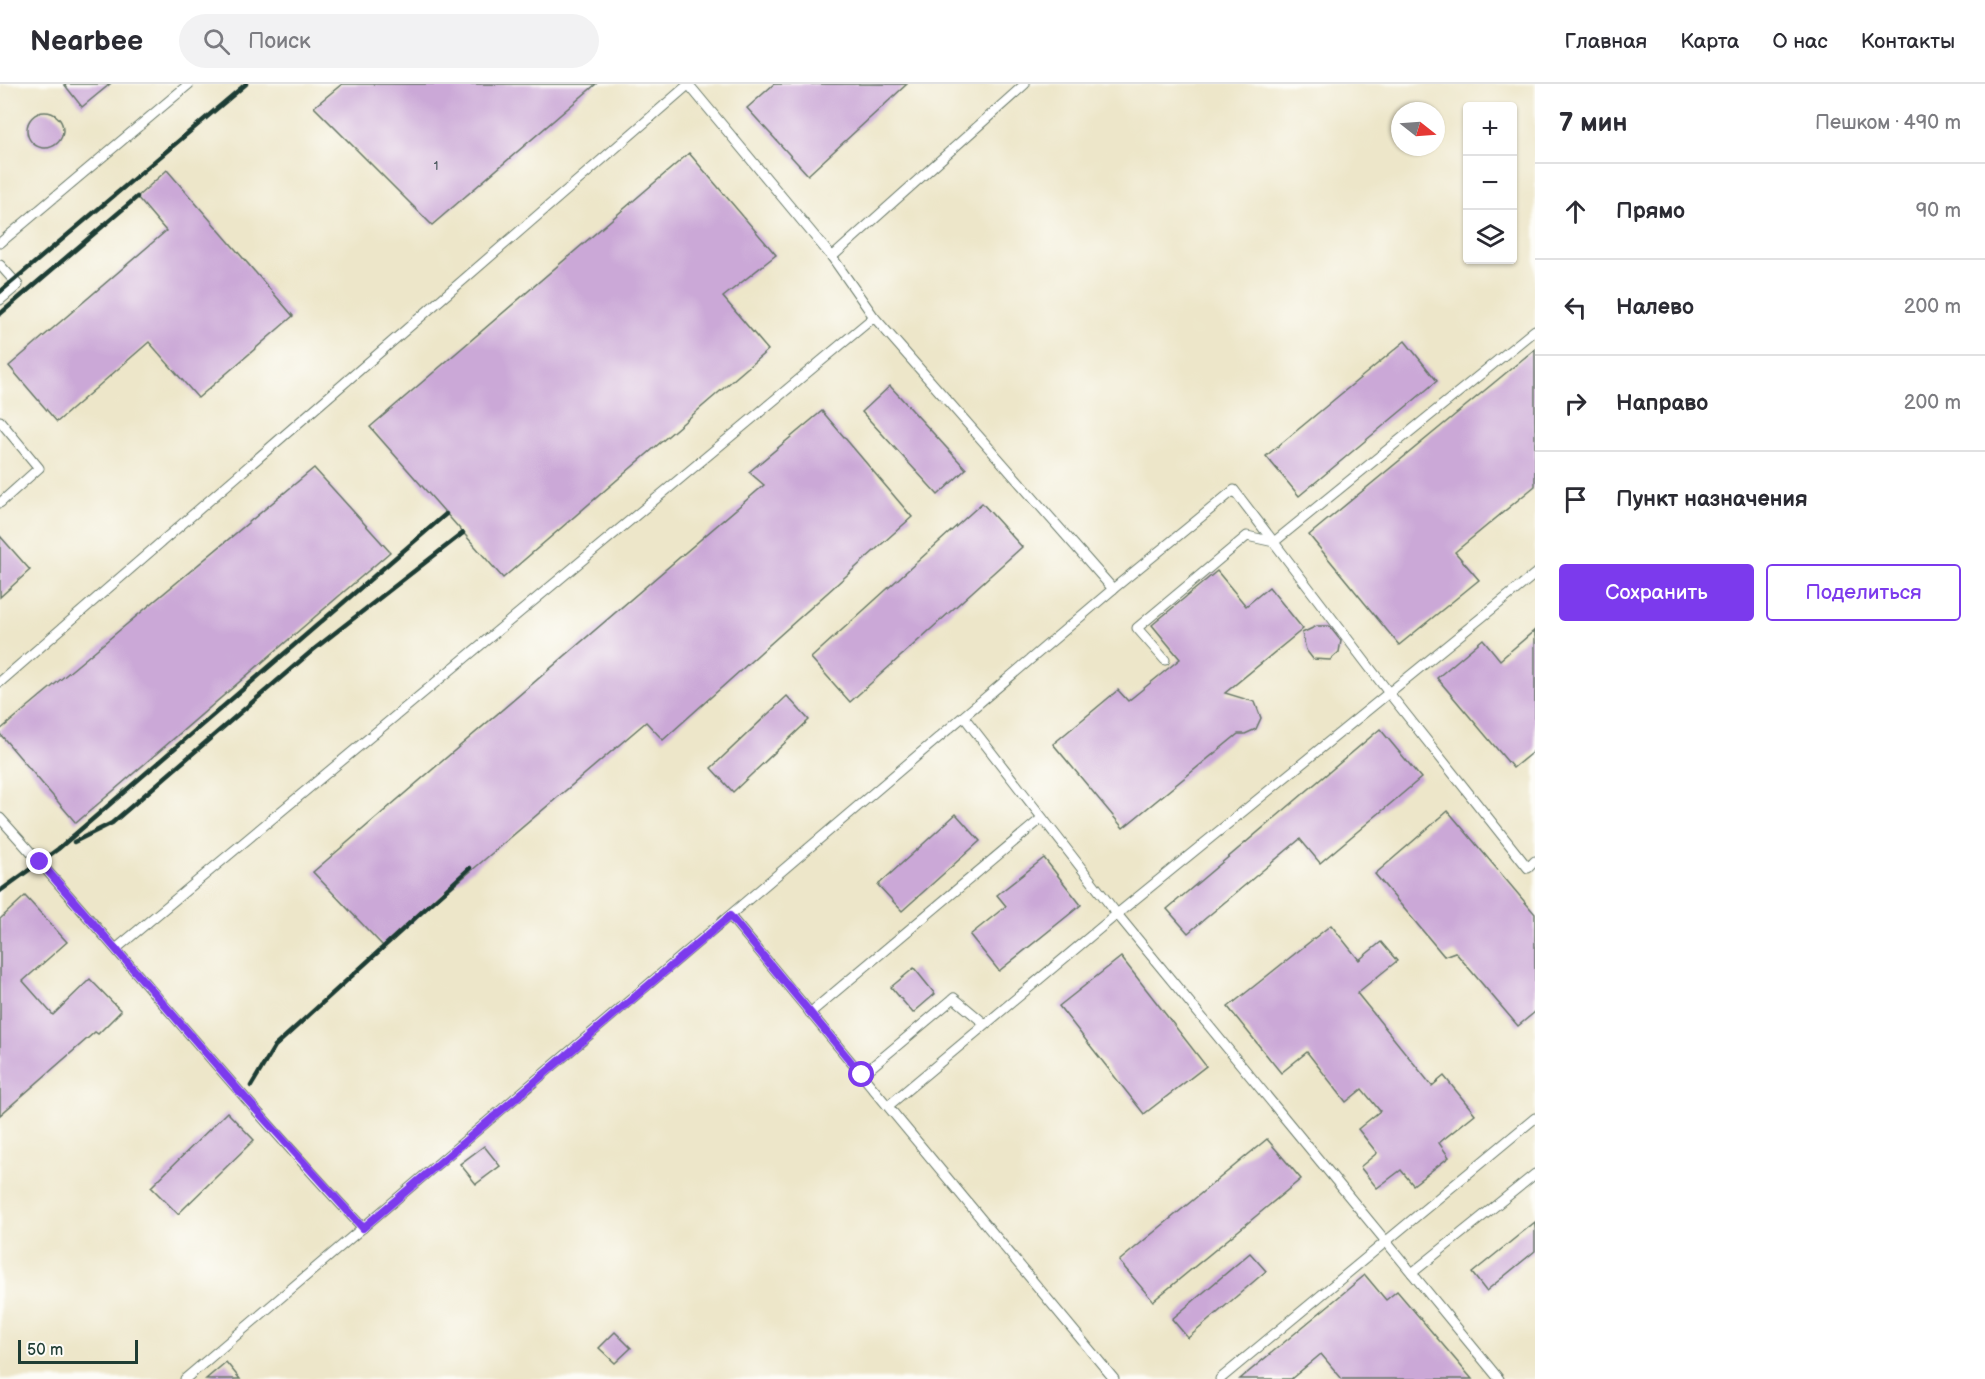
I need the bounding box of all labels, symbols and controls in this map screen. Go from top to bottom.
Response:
search box [179,14,599,68]
text: Nearbee [30,25,143,58]
icon: search [200,25,233,58]
text: Поиск [248,28,311,55]
text: Главная [1564,29,1647,54]
text: Карта [1680,29,1739,54]
text: О нас [1772,29,1828,54]
text: Контакты [1861,29,1955,54]
north arrow [1391,102,1445,156]
map controls [1463,102,1517,264]
button: + [1463,102,1517,156]
text: 7 мин [1559,108,1627,139]
text: Пешком · 490 m [1815,111,1961,135]
button: − [1463,156,1517,210]
house number: 1 [434,159,438,174]
icon: ahead [1559,195,1592,228]
text: Прямо [1616,198,1685,225]
text: 90 m [1916,199,1961,223]
button: layers [1463,210,1517,264]
icon: left [1559,291,1592,324]
text: Налево [1616,294,1694,321]
text: 200 m [1904,295,1961,319]
icon: right [1559,387,1592,420]
text: Направо [1616,390,1708,417]
text: 200 m [1904,391,1961,415]
icon: arrive [1559,483,1592,516]
text: Пункт назначения [1616,486,1808,513]
button: Сохранить [1559,564,1754,621]
button: Поделиться [1766,564,1961,621]
route end [26,848,52,874]
route start [848,1061,874,1087]
scale bar [18,1337,138,1364]
text: 50 m [27,1341,63,1360]

